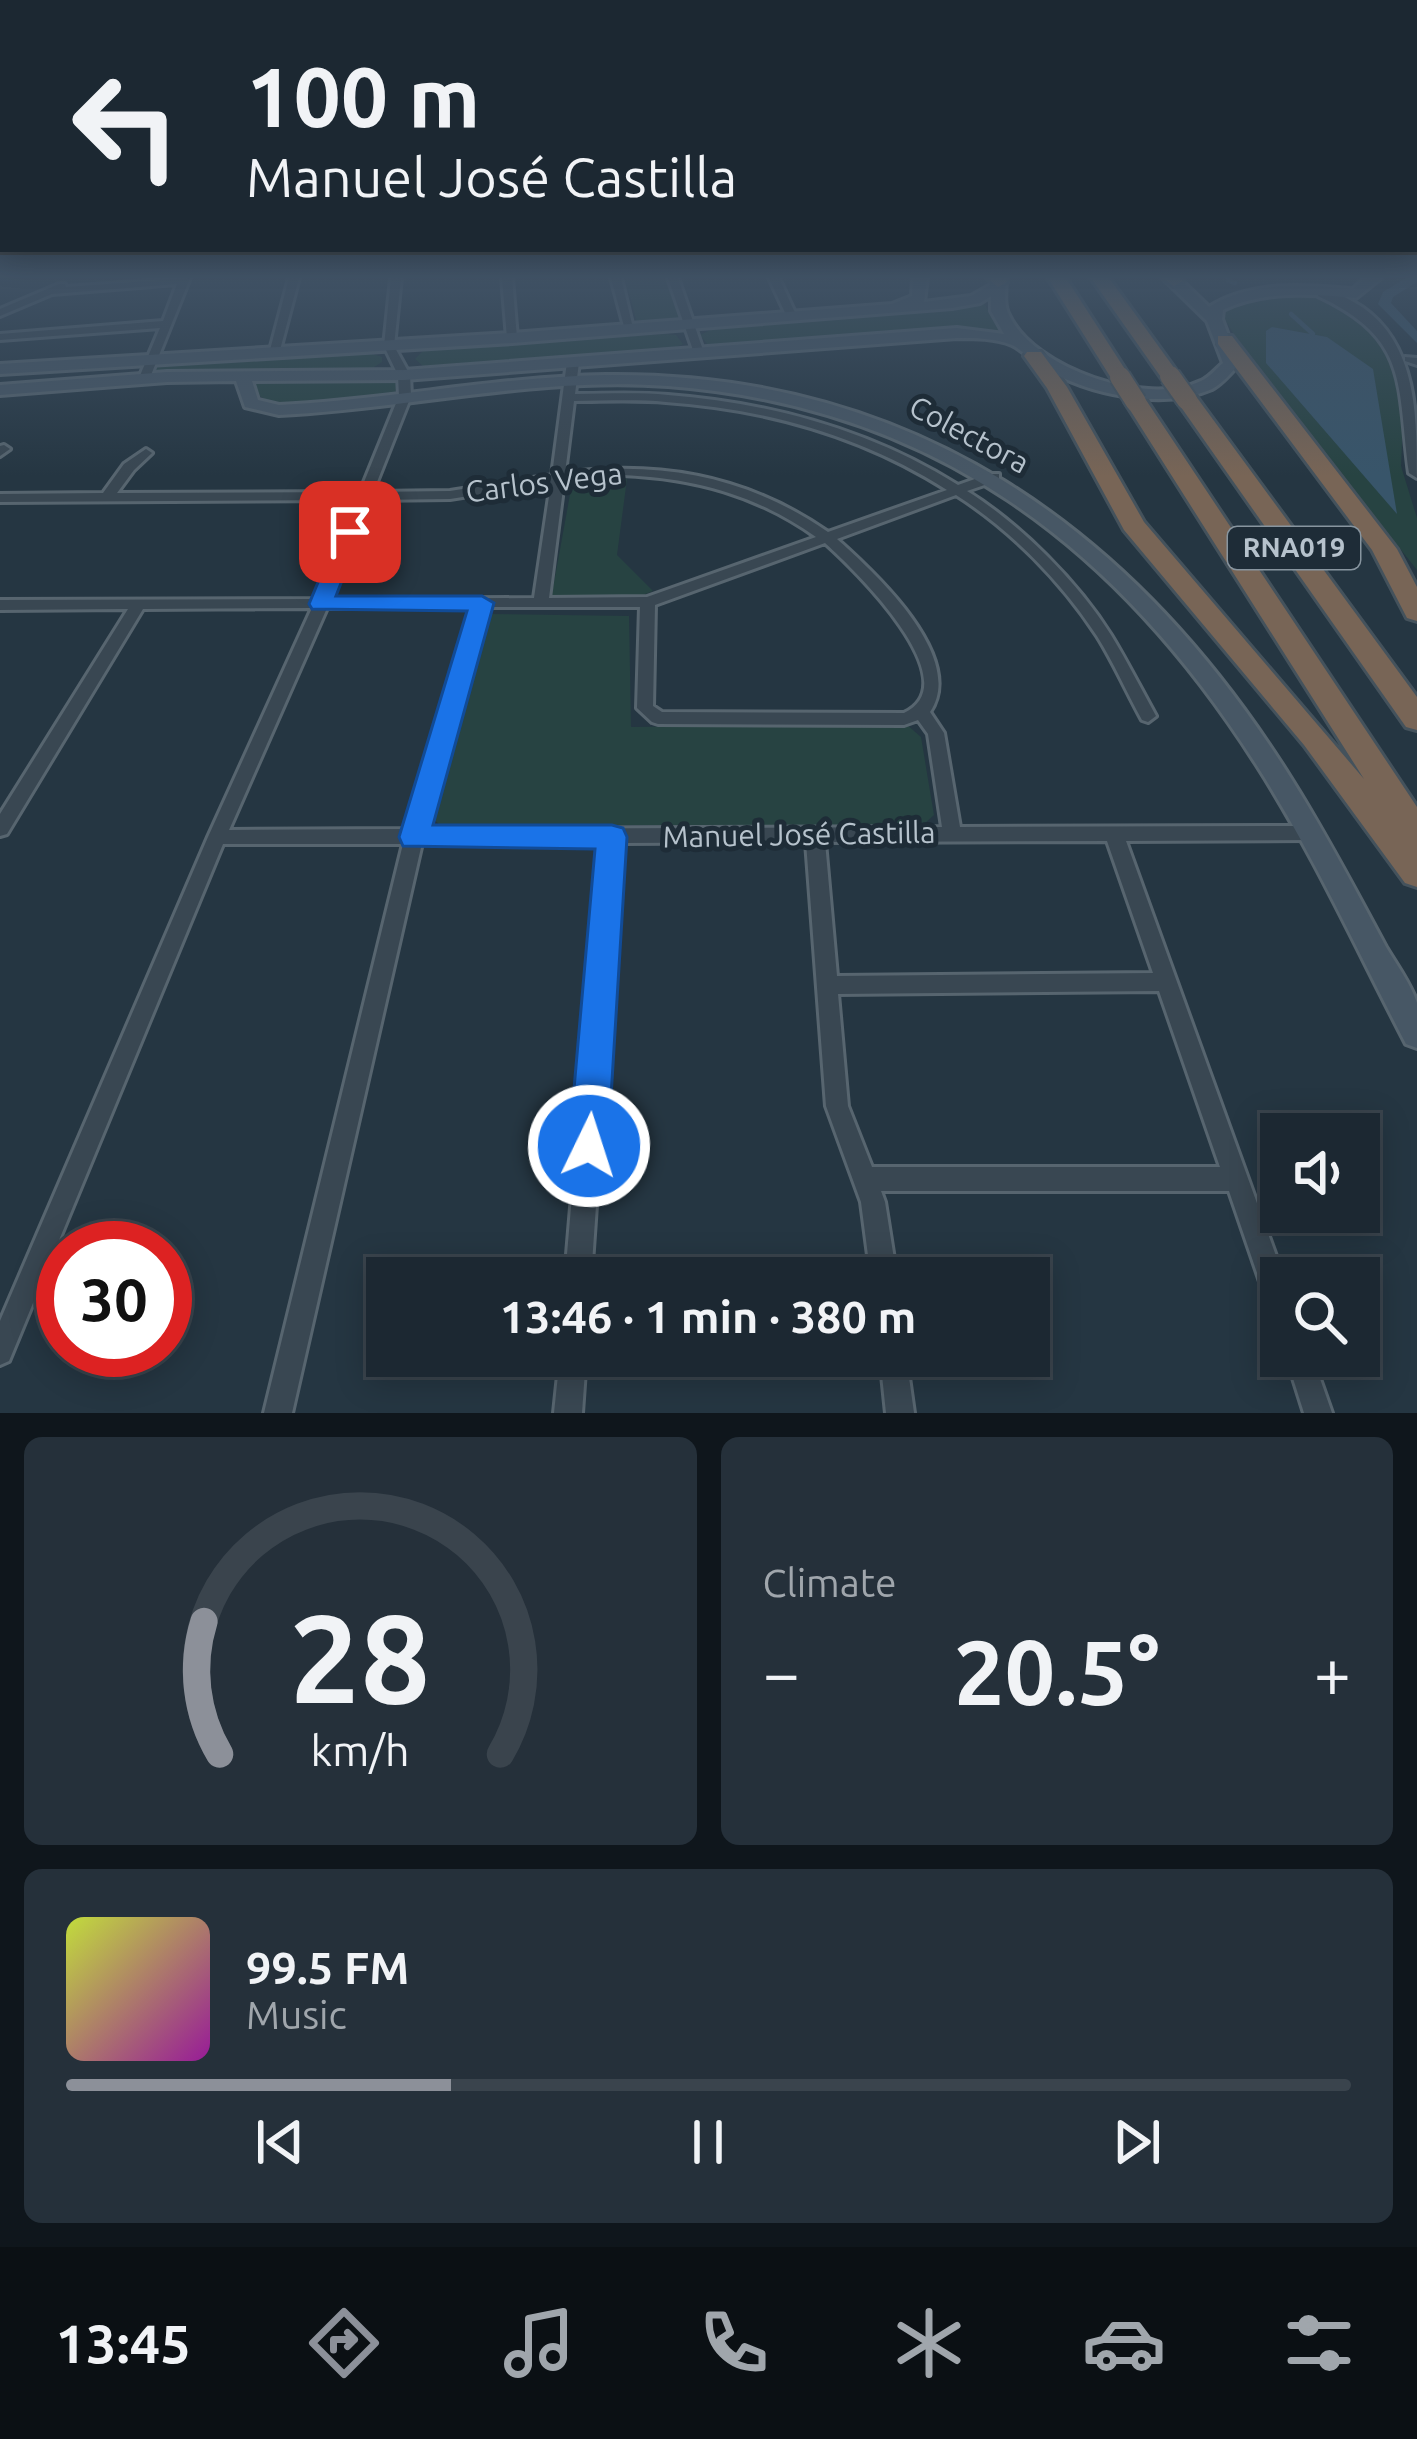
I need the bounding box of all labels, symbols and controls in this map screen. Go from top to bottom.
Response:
icon: left [48,48,204,204]
text: 100 m [246,49,480,143]
text: Manuel José Castilla [246,147,737,207]
street label: Colectora [904,389,1035,480]
street label: Carlos Vega [464,456,624,508]
pin [299,481,401,583]
icon: arrive [317,499,383,565]
road number: RNA019 [1228,527,1360,569]
street label: Manuel José Castilla [662,815,936,853]
position arrow [526,1083,652,1209]
map controls [1260,1113,1380,1377]
button: sound [1260,1113,1380,1233]
speed limit sign: 30 [36,1221,192,1377]
button: search [1260,1257,1380,1377]
text: 13:46 · 1 min · 380 m [500,1291,916,1342]
text: Climate [763,1561,897,1604]
text: 28 [290,1587,431,1727]
text: 20.5° [954,1621,1160,1722]
text: − [763,1635,800,1709]
text: + [1314,1635,1351,1709]
text: km/h [311,1726,410,1774]
text: 99.5 FM [246,1942,409,1993]
text: Music [246,1993,347,2036]
icon: previous [247,2109,313,2175]
icon: pause [675,2109,741,2175]
icon: next [1104,2109,1170,2175]
icon: directions [302,2301,386,2385]
icon: music [497,2301,581,2385]
icon: phone [692,2301,776,2385]
icon: climate [887,2301,971,2385]
icon: car [1082,2301,1166,2385]
icon: filters [1277,2301,1361,2385]
text: 13:45 [56,2313,191,2373]

